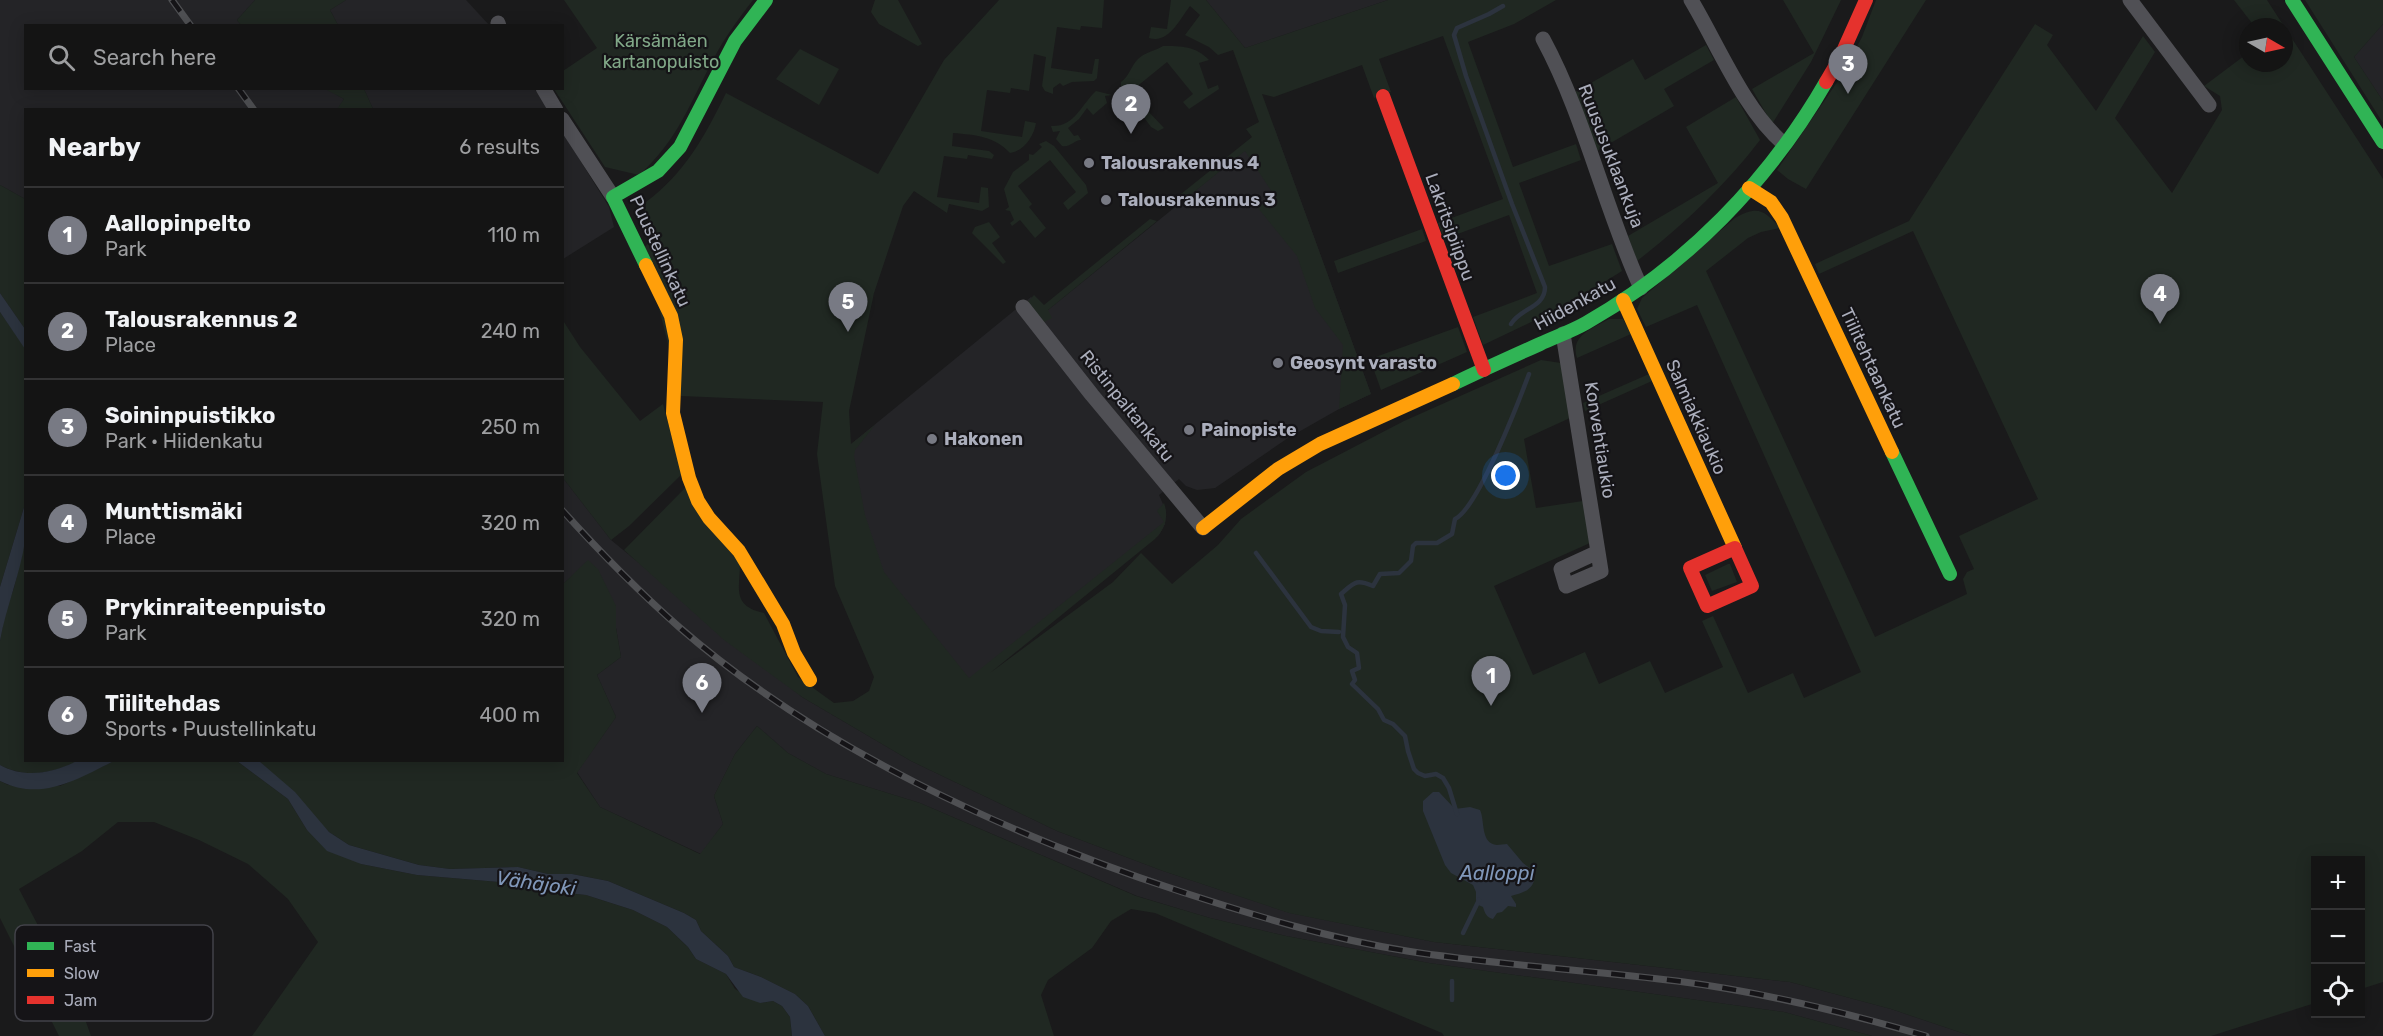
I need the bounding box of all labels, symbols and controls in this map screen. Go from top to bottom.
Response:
north arrow [2239,18,2293,72]
search box [24,24,564,90]
park label: Kärsämäen kartanopuisto [603,30,719,73]
icon: search [45,41,78,74]
text: Search here [93,44,216,71]
pin: 3 [1828,44,1868,94]
street label: Ruususuklaankuja [1573,81,1649,231]
pin: 2 [1112,84,1150,134]
text: Nearby [48,132,141,163]
text: 6 results [459,135,540,159]
place label: Talousrakennus 4 [1101,152,1259,174]
marker: Talousrakennus 4 [1082,156,1096,170]
street label: Lakritsipiippu [1420,170,1480,284]
place label: Talousrakennus 3 [1118,189,1276,211]
street label: Puustellinkatu [625,192,695,310]
marker: Talousrakennus 3 [1099,193,1113,207]
text: Aallopinpelto [105,210,251,237]
text: 1 [63,223,72,247]
text: 110 m [488,223,540,247]
text: Park [105,237,147,261]
street label: Hiidenkatu [1530,273,1620,335]
pin: 4 [2140,274,2180,324]
pin: 5 [828,282,868,332]
street label: Tiilitehtaankatu [1835,304,1911,432]
text: Talousrakennus 2 [105,306,298,333]
text: 2 [61,319,74,343]
text: 240 m [481,319,540,343]
text: Place [105,333,156,357]
street label: Ristinpaltankatu [1075,346,1179,466]
place label: Geosynt varasto [1290,352,1437,374]
marker: Geosynt varasto [1271,356,1285,370]
street label: Salmiakkiaukio [1661,356,1731,478]
street label: Konvehtiaukio [1580,380,1620,500]
text: Soininpuistikko [105,402,276,429]
text: 3 [61,415,74,439]
text: 250 m [481,415,540,439]
place label: Painopiste [1201,419,1297,441]
marker: Painopiste [1182,423,1196,437]
place label: Hakonen [944,428,1023,450]
text: Park · Hiidenkatu [105,429,263,453]
marker: Hakonen [925,432,939,446]
your location [1491,461,1520,490]
text: Munttismäki [105,498,243,525]
text: 4 [61,511,74,535]
text: 320 m [481,511,540,535]
text: Place [105,525,156,549]
text: Prykinraiteenpuisto [105,594,326,621]
text: 5 [61,607,74,631]
text: 320 m [481,607,540,631]
text: Park [105,621,147,645]
pin: 1 [1472,656,1510,706]
pin: 6 [682,664,722,713]
text: Tiilitehdas [105,690,221,717]
text: 6 [61,703,74,727]
text: 400 m [480,703,540,727]
text: Sports · Puustellinkatu [105,717,317,741]
map controls [2311,856,2365,1018]
button: + [2311,856,2365,910]
water label: Aalloppi [1459,861,1536,885]
water label: Vähäjoki [494,866,579,901]
button: − [2311,910,2365,964]
legend [15,925,213,1021]
text: Fast [64,937,96,956]
text: Slow [64,964,100,983]
button: locate [2311,964,2365,1018]
text: Jam [64,991,97,1010]

